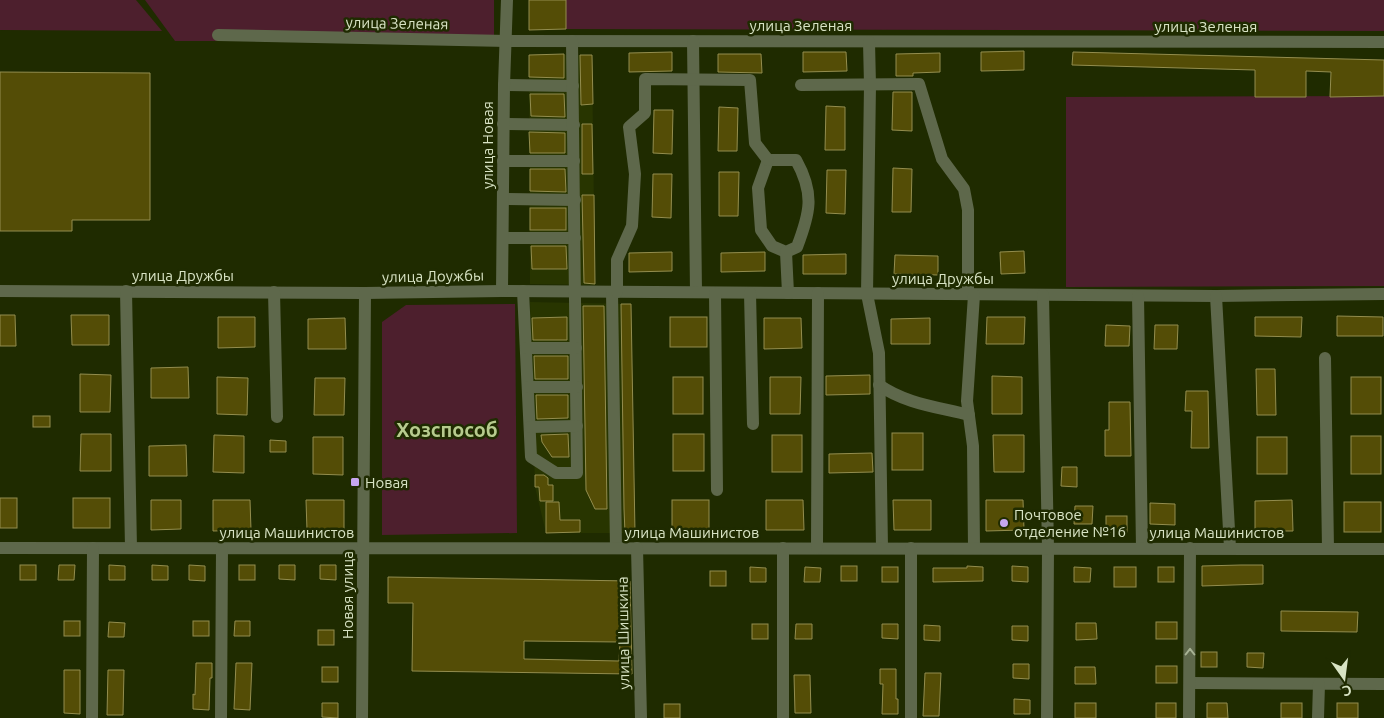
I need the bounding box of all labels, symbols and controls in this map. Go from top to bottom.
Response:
street label: улица Зеленая [345,14,449,32]
street label: улица Зеленая [750,17,852,34]
street label: улица Зеленая [1155,18,1257,35]
street label: улица Новая [479,101,496,189]
street label: улица Дружбы [132,267,234,284]
street label: улица Доужбы [382,267,484,285]
street label: улица Дружбы [892,270,994,287]
district label: Хозспособ [396,418,498,441]
place label: Новая [365,474,408,491]
marker: Новая [349,476,361,488]
place label: Почтовое отделение №16 [1014,506,1126,540]
marker: Почтовое отделение №16 [998,517,1010,529]
street label: улица Машинистов [220,524,354,541]
street label: улица Машинистов [625,524,759,541]
street label: улица Машинистов [1150,524,1284,541]
street label: Новая улица [339,551,356,639]
street label: улица Шишкина [614,576,632,690]
one-way arrow [1185,648,1195,656]
north arrow [1319,653,1369,703]
text: С [1341,682,1353,699]

